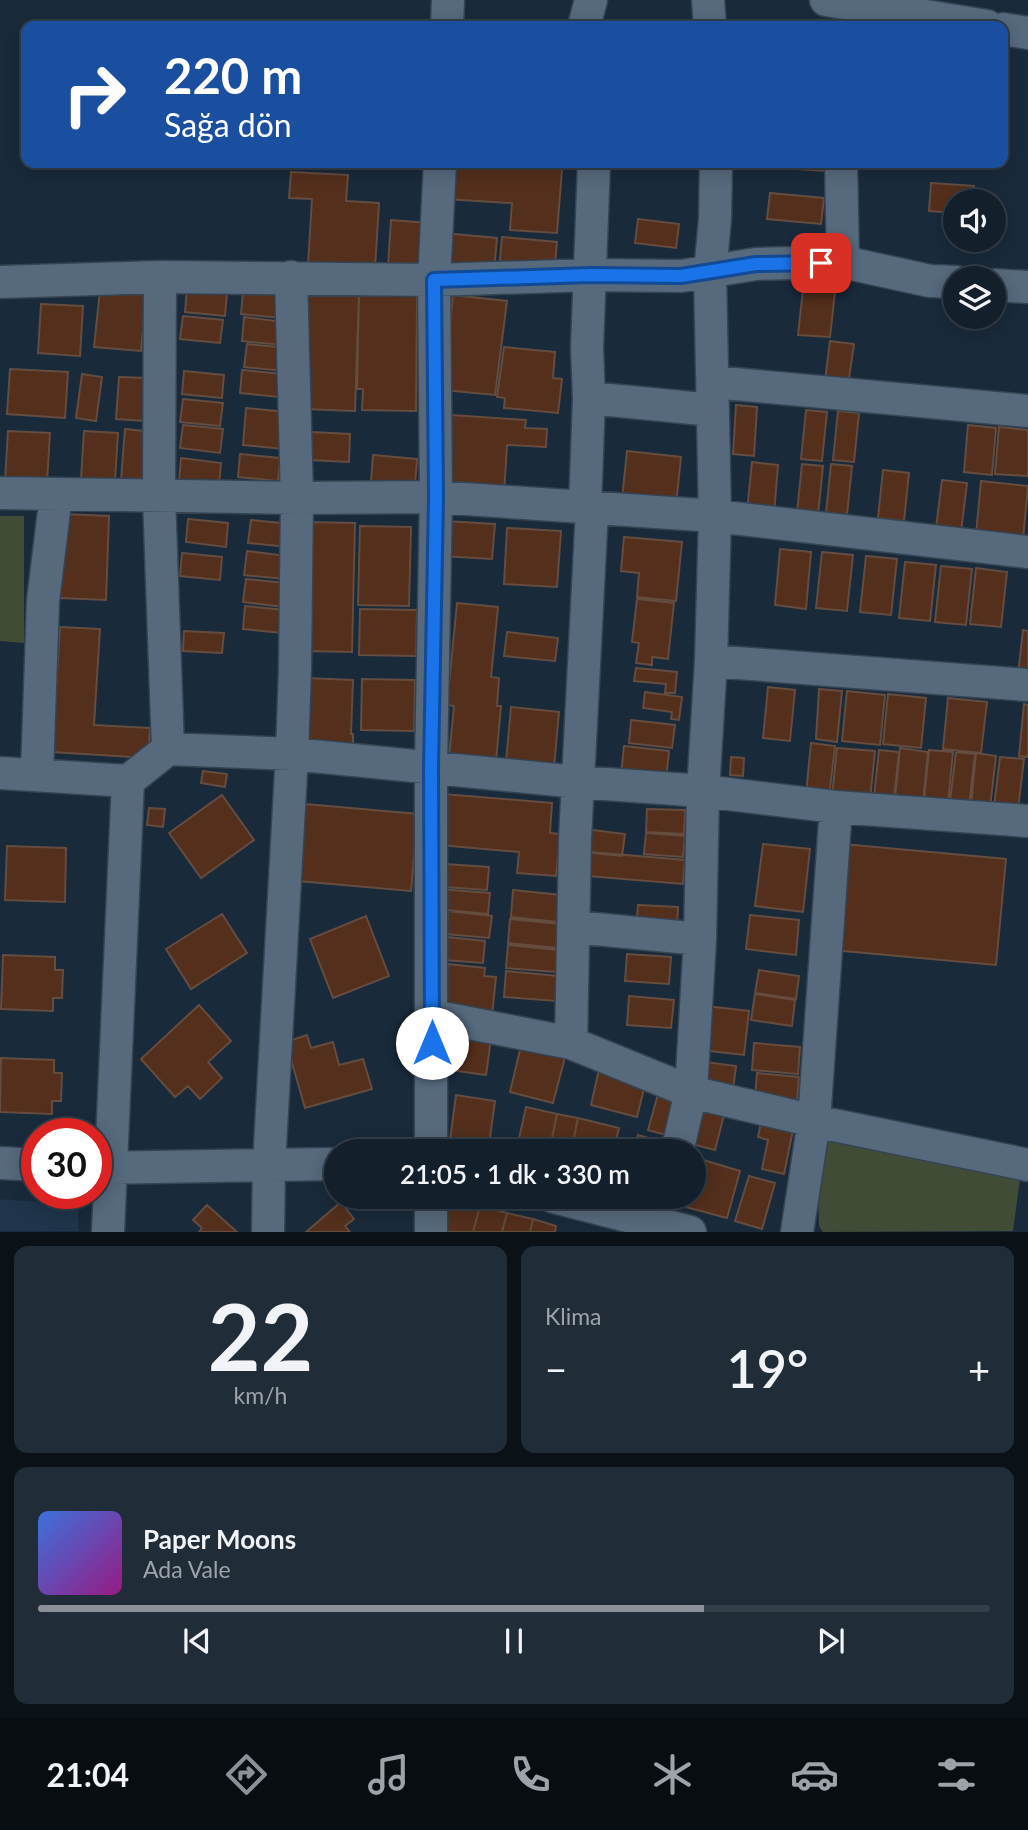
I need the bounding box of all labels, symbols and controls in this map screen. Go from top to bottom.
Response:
text: 220 m [164,46,302,104]
icon: right [49,49,140,140]
text: Sağa dön [164,105,292,144]
map controls [943,189,1006,329]
button: sound [943,189,1006,252]
pin [791,233,851,293]
icon: arrive [802,244,840,282]
button: layers [943,266,1006,329]
position arrow [395,1006,469,1080]
speed limit sign: 30 [21,1118,112,1209]
text: 21:05 · 1 dk · 330 m [400,1158,630,1190]
text: 22 [208,1281,313,1390]
text: Klima [545,1302,602,1330]
text: 19° [727,1337,808,1399]
text: − [545,1346,567,1392]
text: + [968,1346,990,1392]
text: km/h [234,1381,287,1409]
text: Paper Moons [143,1523,296,1555]
text: Ada Vale [143,1555,231,1583]
icon: previous [178,1622,216,1660]
icon: pause [495,1622,533,1660]
icon: next [812,1622,850,1660]
icon: directions [222,1750,271,1799]
icon: music [364,1750,413,1799]
icon: phone [506,1750,555,1799]
icon: climate [648,1750,697,1799]
icon: car [790,1750,839,1799]
icon: filters [932,1750,981,1799]
text: 21:04 [47,1755,129,1794]

